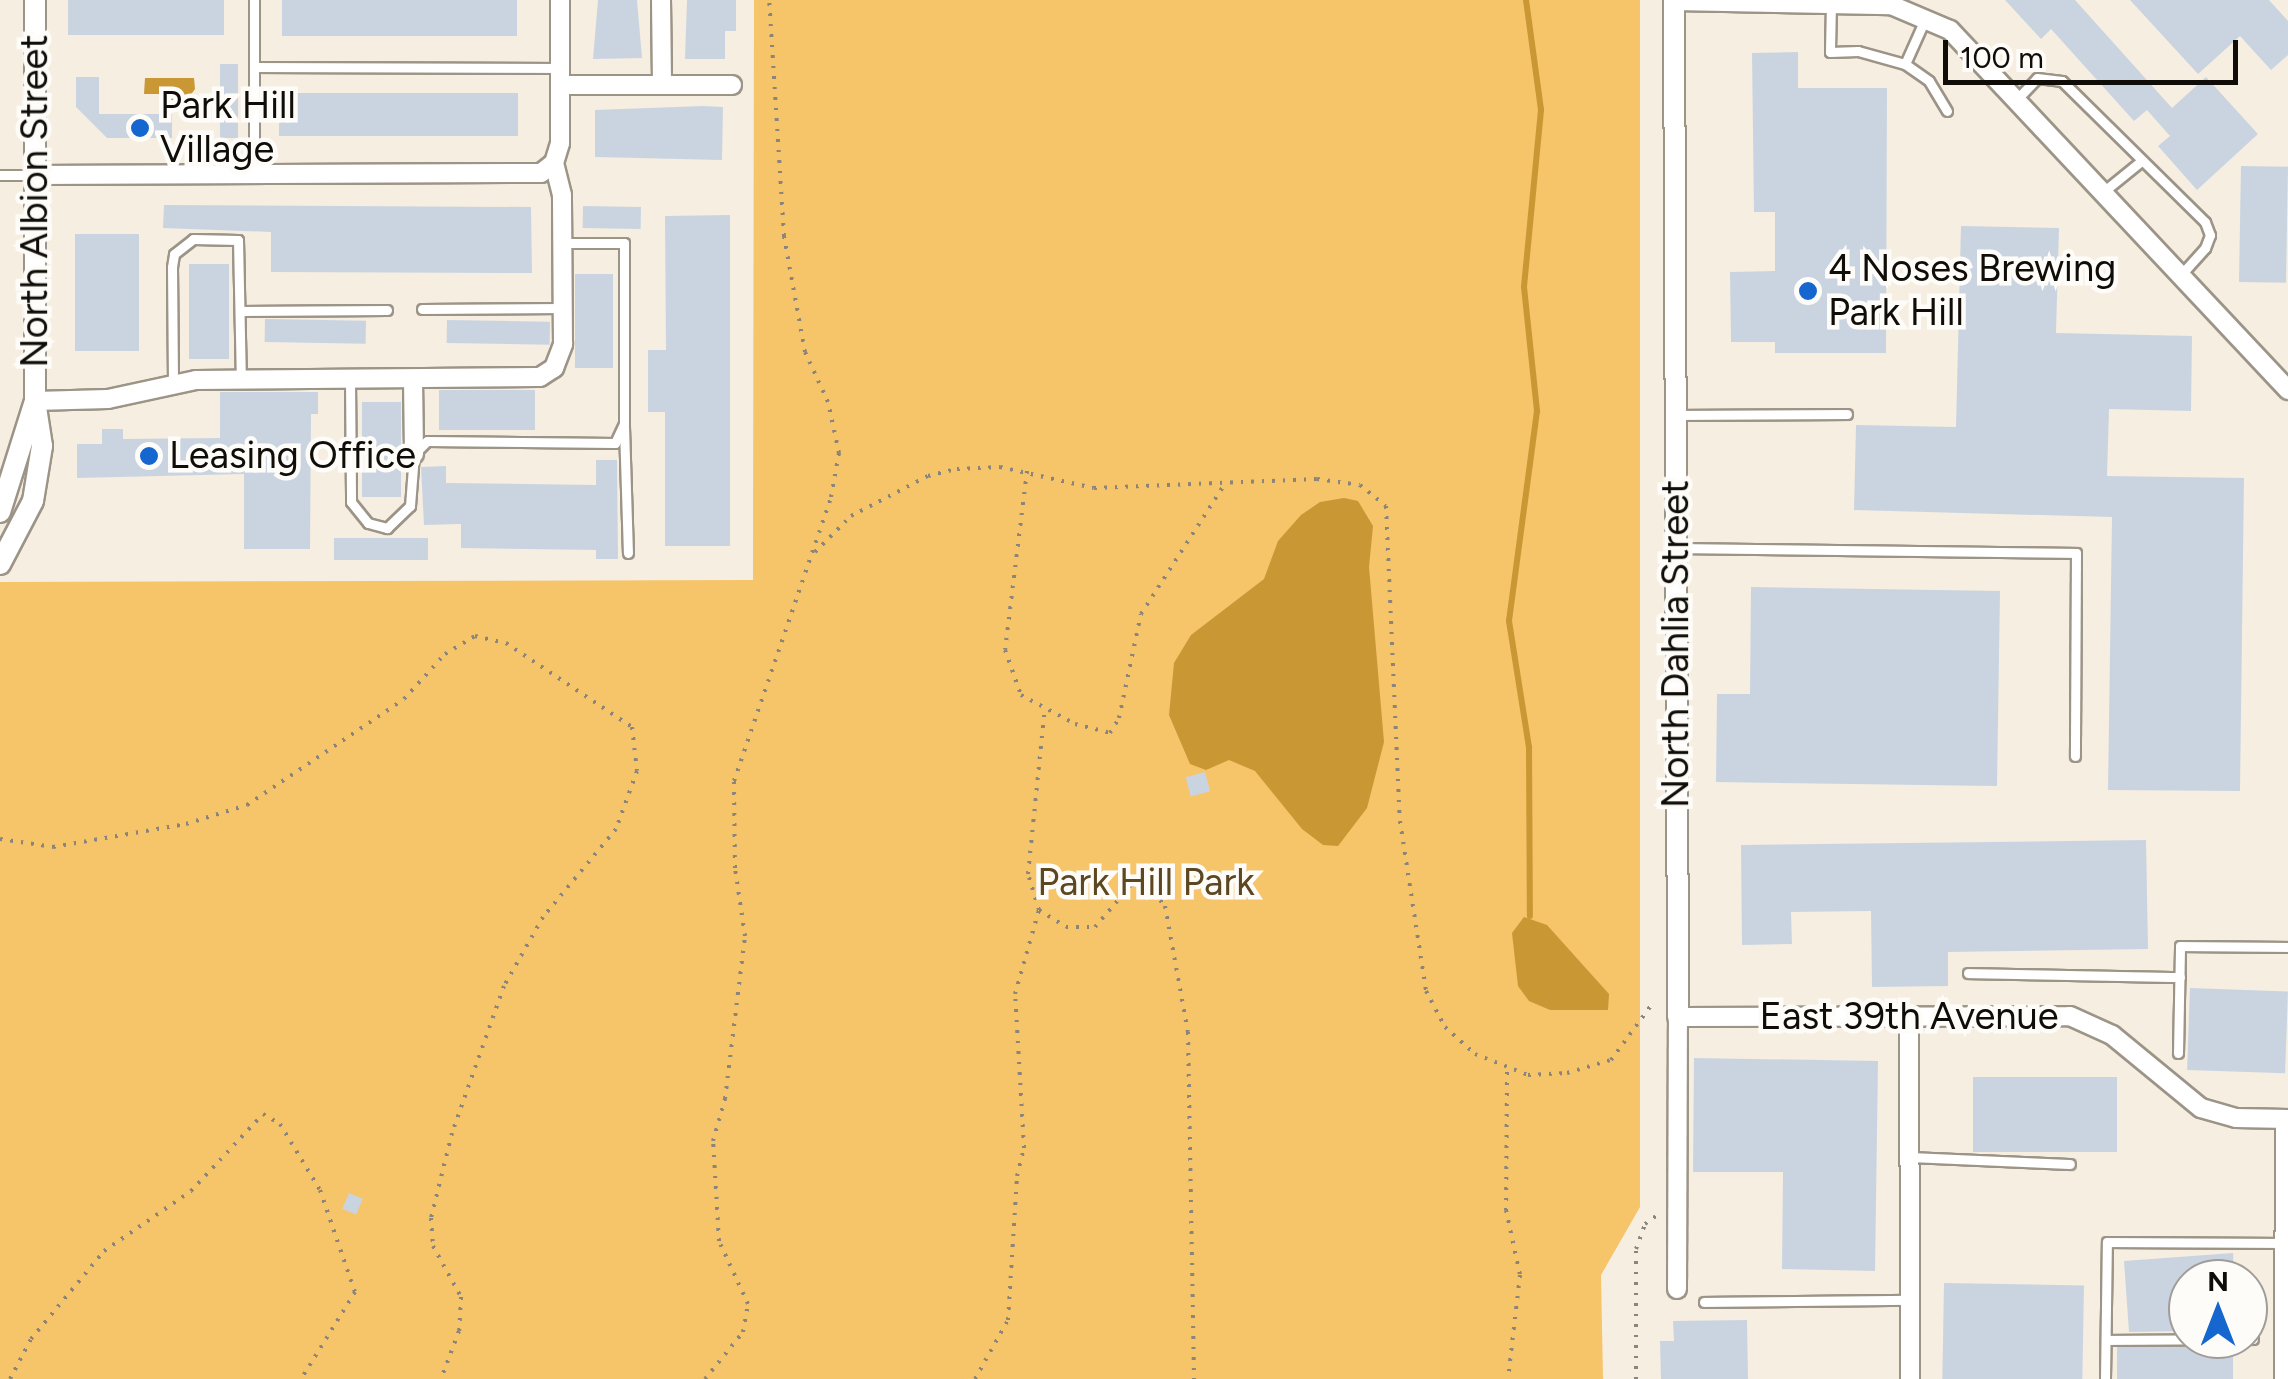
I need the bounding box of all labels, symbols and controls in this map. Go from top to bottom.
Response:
scale bar [1948,20,2243,82]
street label: North Albion Street [12,34,58,368]
text: 100 m [1960,39,2044,76]
place label: Park Hill Village [160,83,296,172]
marker: Park Hill Village [129,117,151,139]
place label: 4 Noses Brewing Park Hill [1828,246,2116,336]
marker: 4 Noses Brewing Park Hill [1797,280,1819,302]
place label: Leasing Office [169,433,416,479]
marker: Leasing Office [138,445,160,467]
street label: North Dahlia Street [1653,480,1699,808]
park label: Park Hill Park [1037,860,1255,906]
street label: East 39th Avenue [1760,994,2058,1040]
north arrow [2168,1259,2268,1359]
text: N [2207,1264,2229,1298]

